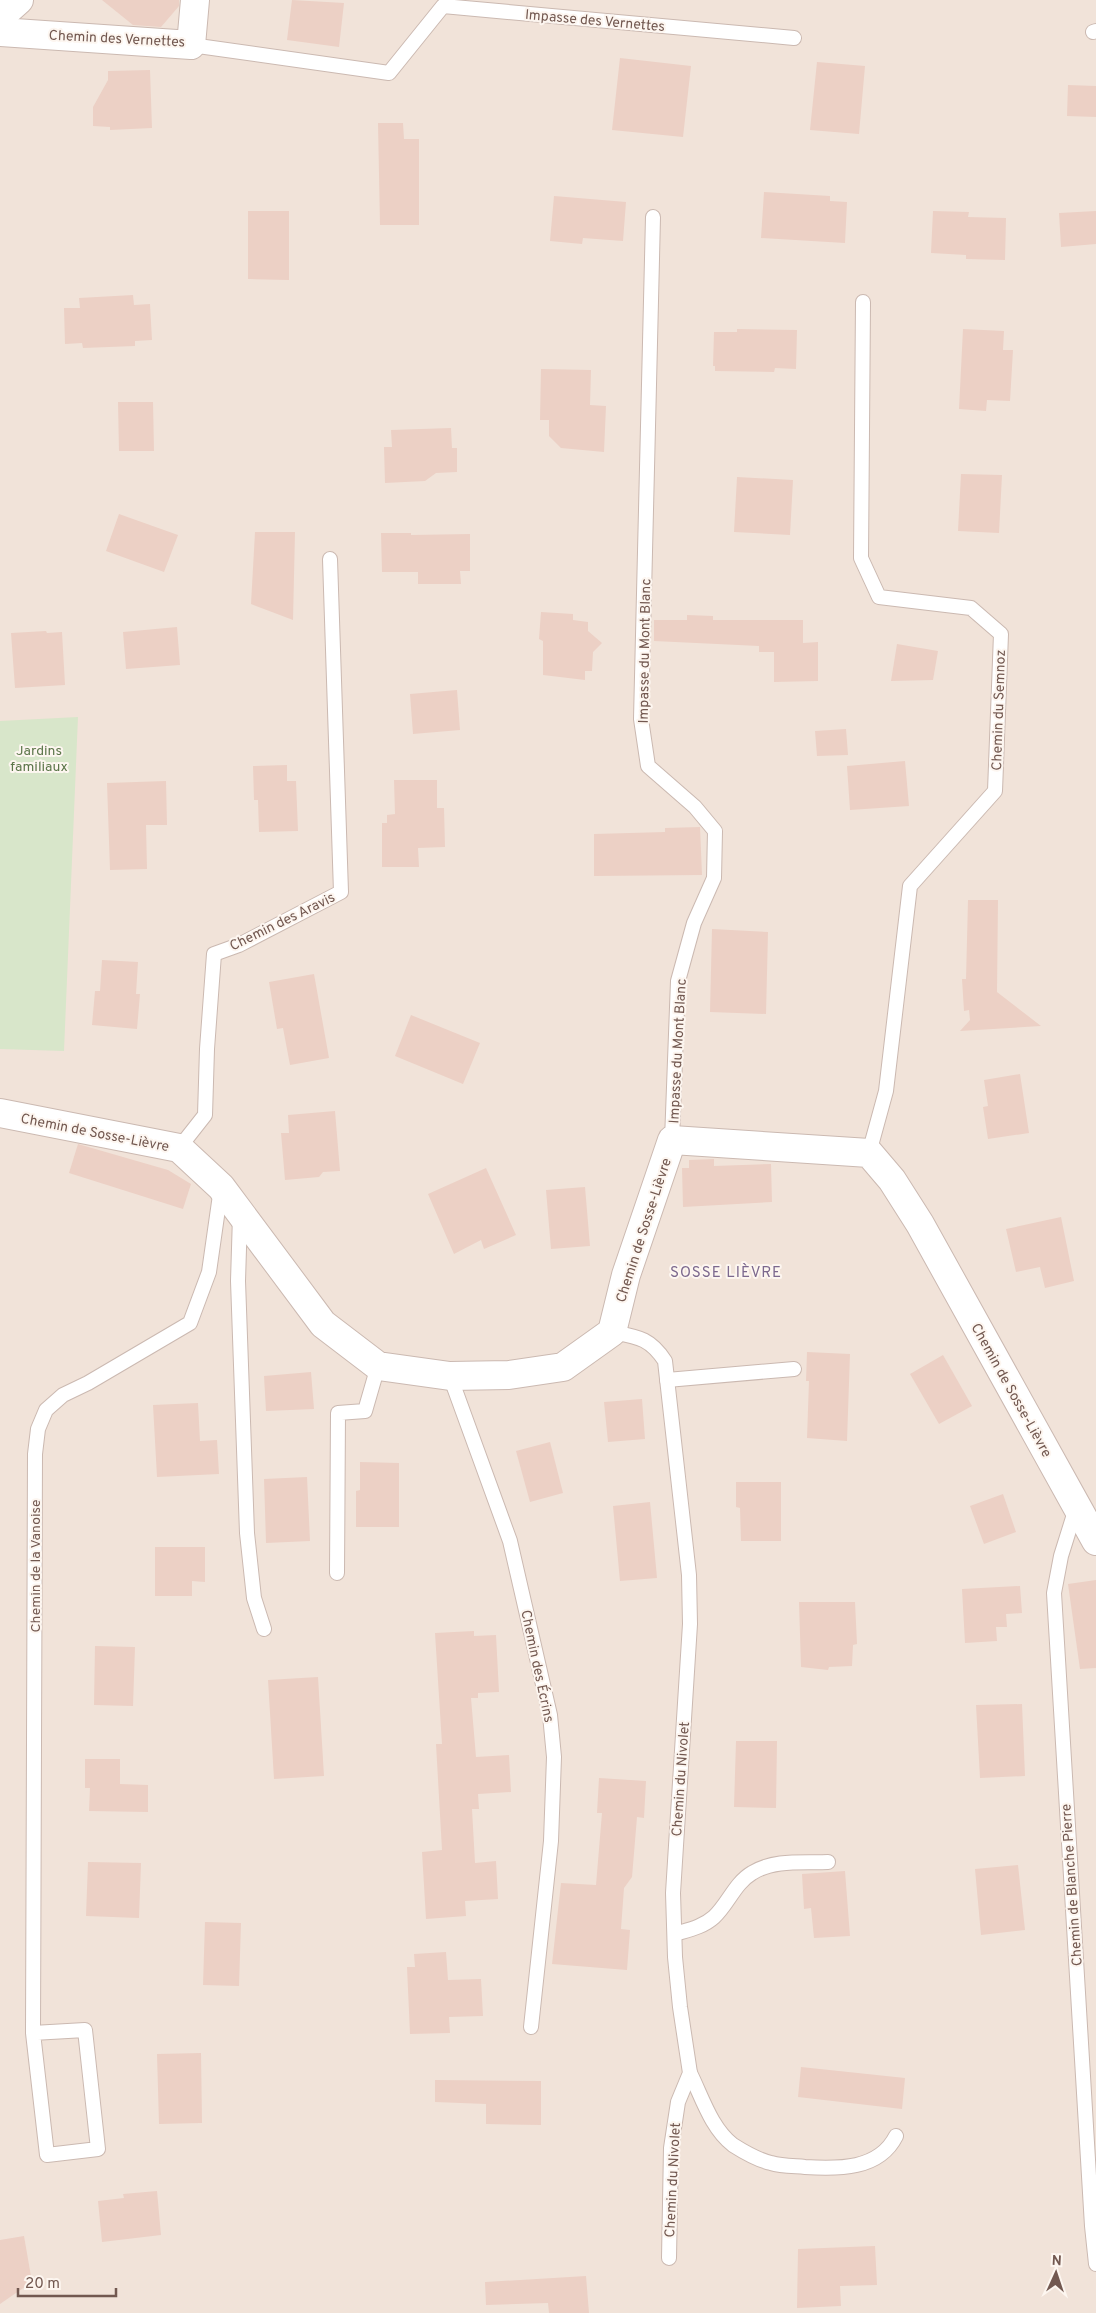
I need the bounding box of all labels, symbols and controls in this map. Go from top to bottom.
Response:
street label: Impasse des Vernettes [524,7,666,36]
street label: Chemin des Vernettes [48,27,186,52]
street label: Impasse du Mont Blanc [636,578,655,724]
street label: Chemin du Semnoz [989,649,1010,771]
park label: Jardins familiaux [10,743,68,776]
street label: Chemin des Aravis [227,889,338,955]
street label: Impasse du Mont Blanc [666,978,691,1124]
street label: Chemin de Sosse-Lièvre [19,1111,170,1156]
street label: Chemin de Sosse-Lièvre [613,1156,676,1305]
district label: SOSSE LIÈVRE [670,1263,782,1283]
street label: Chemin de Sosse-Lièvre [967,1321,1055,1461]
street label: Chemin de la Vanoise [28,1500,45,1632]
street label: Chemin des Écrins [516,1608,558,1724]
street label: Chemin du Nivolet [669,1721,694,1837]
street label: Chemin de Blanche Pierre [1058,1803,1087,1967]
street label: Chemin du Nivolet [662,2122,685,2238]
north arrow [1031,2248,1081,2298]
text: N [1051,2253,1062,2270]
scale bar [18,2266,115,2298]
text: 20 m [25,2275,60,2294]

